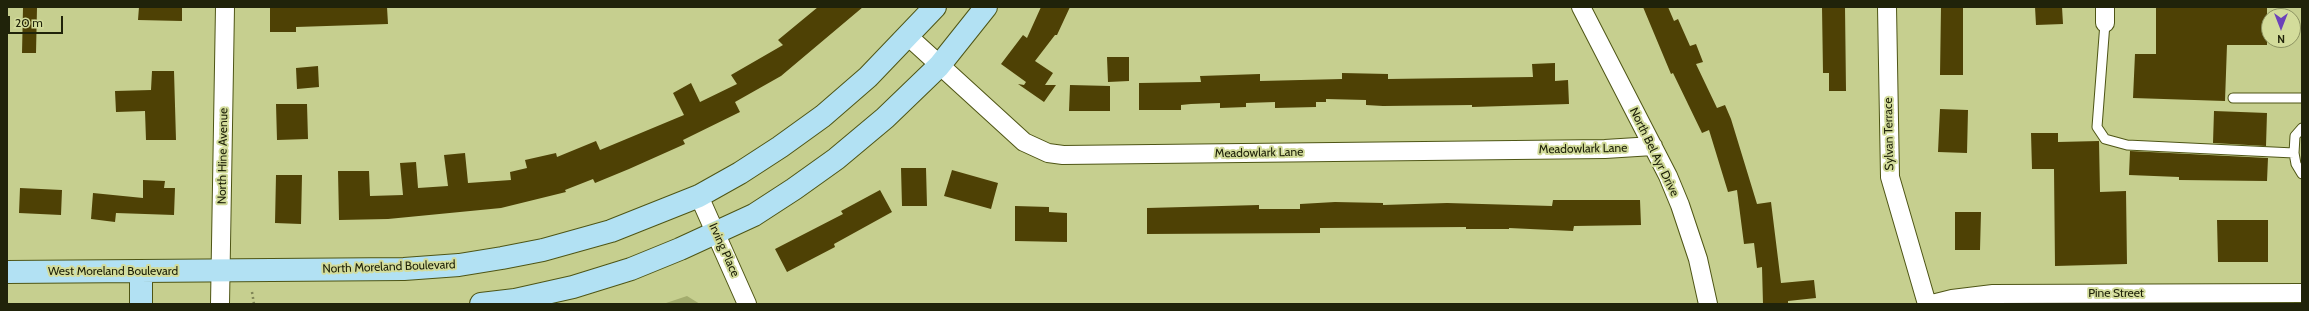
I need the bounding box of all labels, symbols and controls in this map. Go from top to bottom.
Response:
scale bar [10,8,65,34]
north arrow [2261,8,2301,48]
text: 20 m [15,15,43,30]
text: N [2277,32,2285,46]
street label: Sylvan Terrace [1881,97,1897,171]
street label: North Bel Ayr Drive [1626,105,1682,199]
street label: North Hine Avenue [215,108,231,204]
street label: Meadowlark Lane [1539,141,1627,157]
street label: Meadowlark Lane [1215,145,1303,161]
street label: Irving Place [706,221,742,279]
street label: North Moreland Boulevard [322,257,456,277]
street label: West Moreland Boulevard [48,264,178,278]
street label: Pine Street [2088,286,2144,300]

